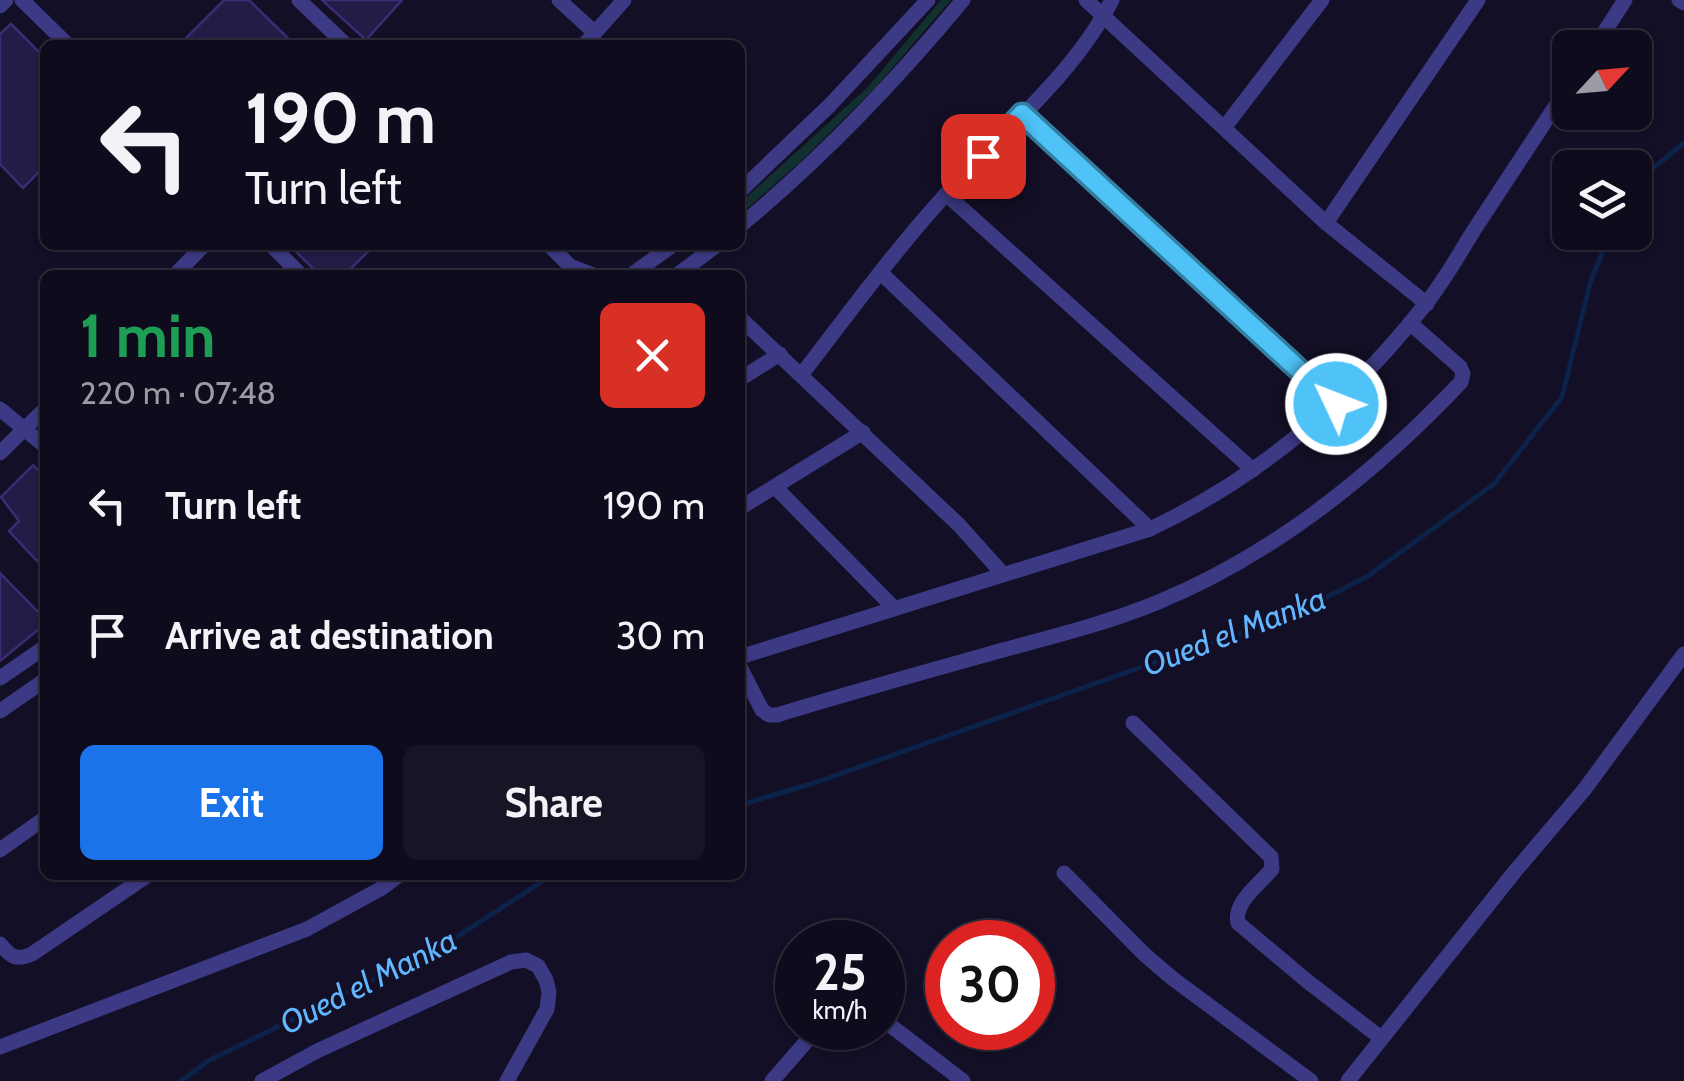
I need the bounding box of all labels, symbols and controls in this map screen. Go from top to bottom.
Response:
north arrow [1552,30,1652,130]
map controls [1552,30,1652,250]
text: 190 m [245,75,436,161]
icon: left [80,80,210,210]
pin [941,114,1026,199]
icon: arrive [956,129,1011,184]
button: layers [1552,150,1652,250]
text: Turn left [245,161,402,215]
text: 1 min [80,299,215,372]
button: close [600,303,705,408]
position arrow [1284,352,1388,456]
text: 220 m · 07:48 [80,373,276,412]
icon: left [80,478,135,533]
text: Turn left [165,482,301,529]
text: 190 m [603,482,705,529]
water label: Oued el Manka [1137,578,1331,684]
icon: arrive [80,608,135,663]
text: Arrive at destination [165,612,494,659]
text: 30 m [616,612,705,659]
button: Exit [80,745,383,860]
button: Share [403,745,705,860]
water label: Oued el Manka [273,920,463,1042]
speed limit sign: 30 [925,920,1055,1050]
text: 25 [813,942,867,1003]
text: km/h [813,995,867,1025]

